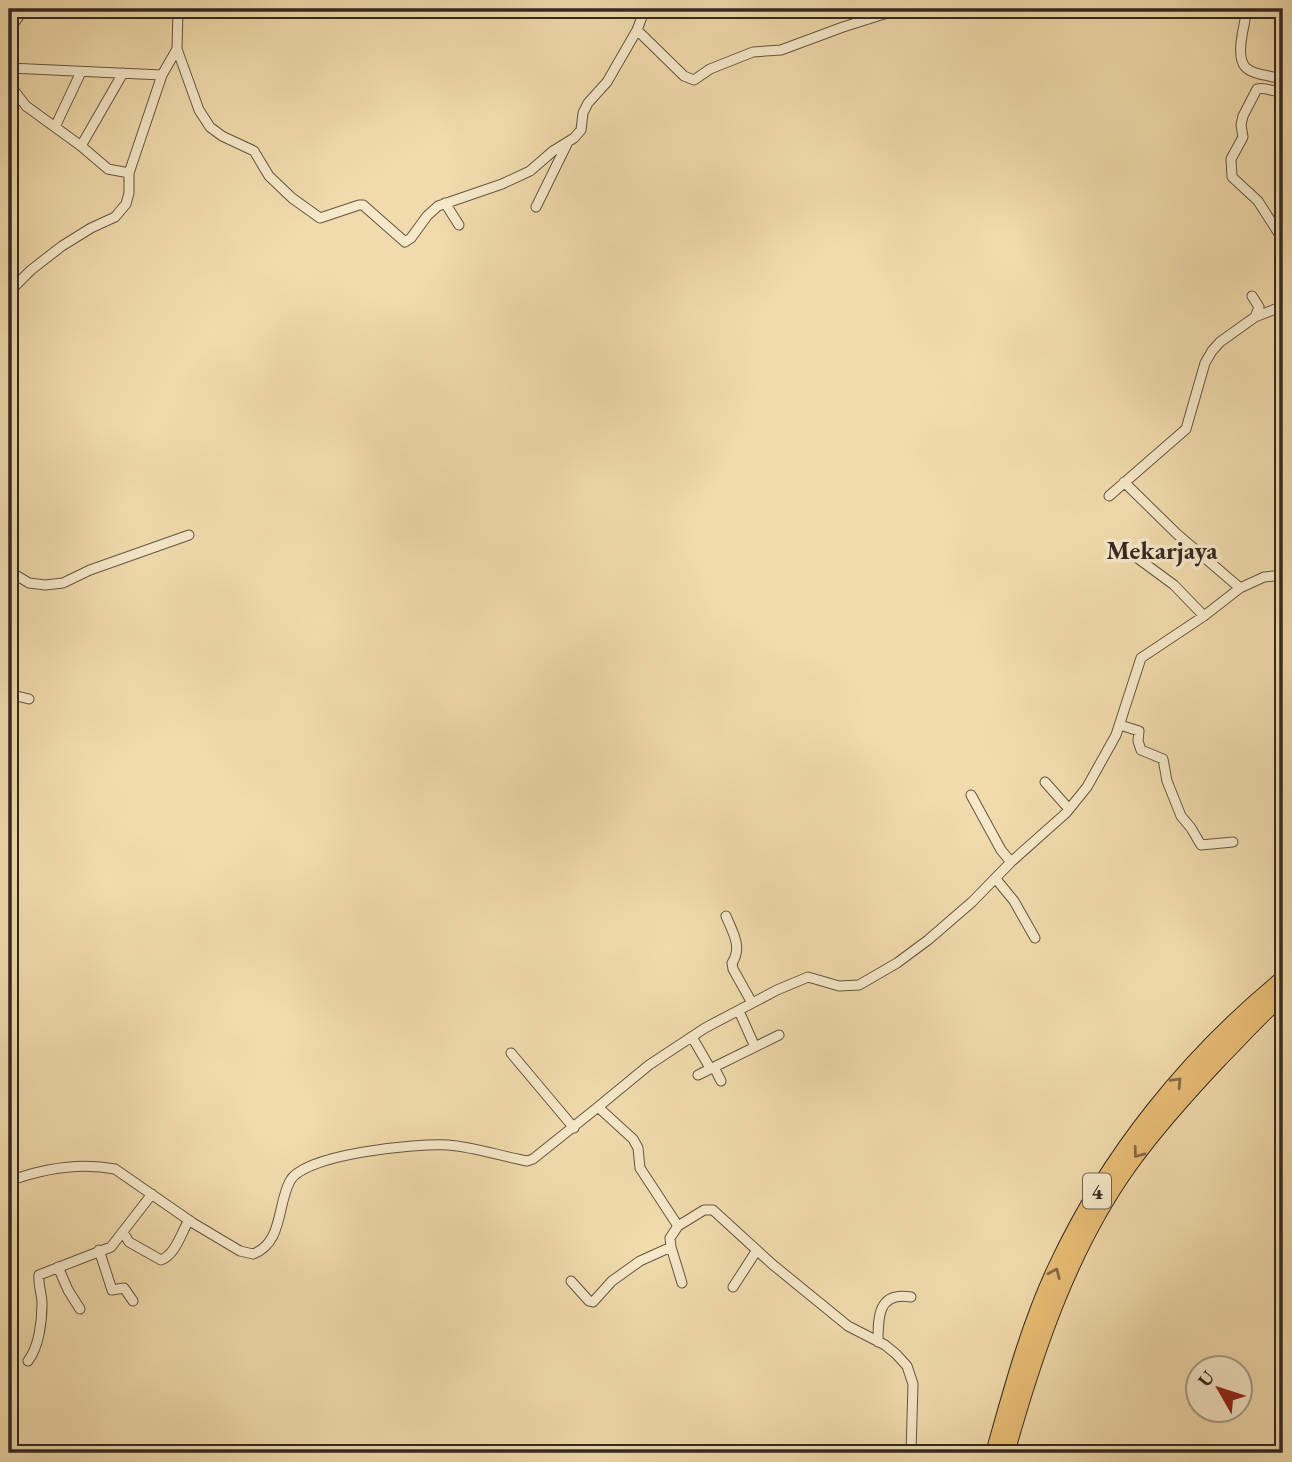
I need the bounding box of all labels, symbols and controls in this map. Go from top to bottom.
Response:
district label: Mekarjaya [1106,533,1218,567]
one-way arrow [1169,1077,1182,1090]
one-way arrow [1133,1146,1146,1158]
road number: 4 [1083,1174,1111,1208]
one-way arrow [1047,1267,1061,1280]
north arrow [1184,1354,1254,1424]
text: U [1192,1365,1220,1392]

